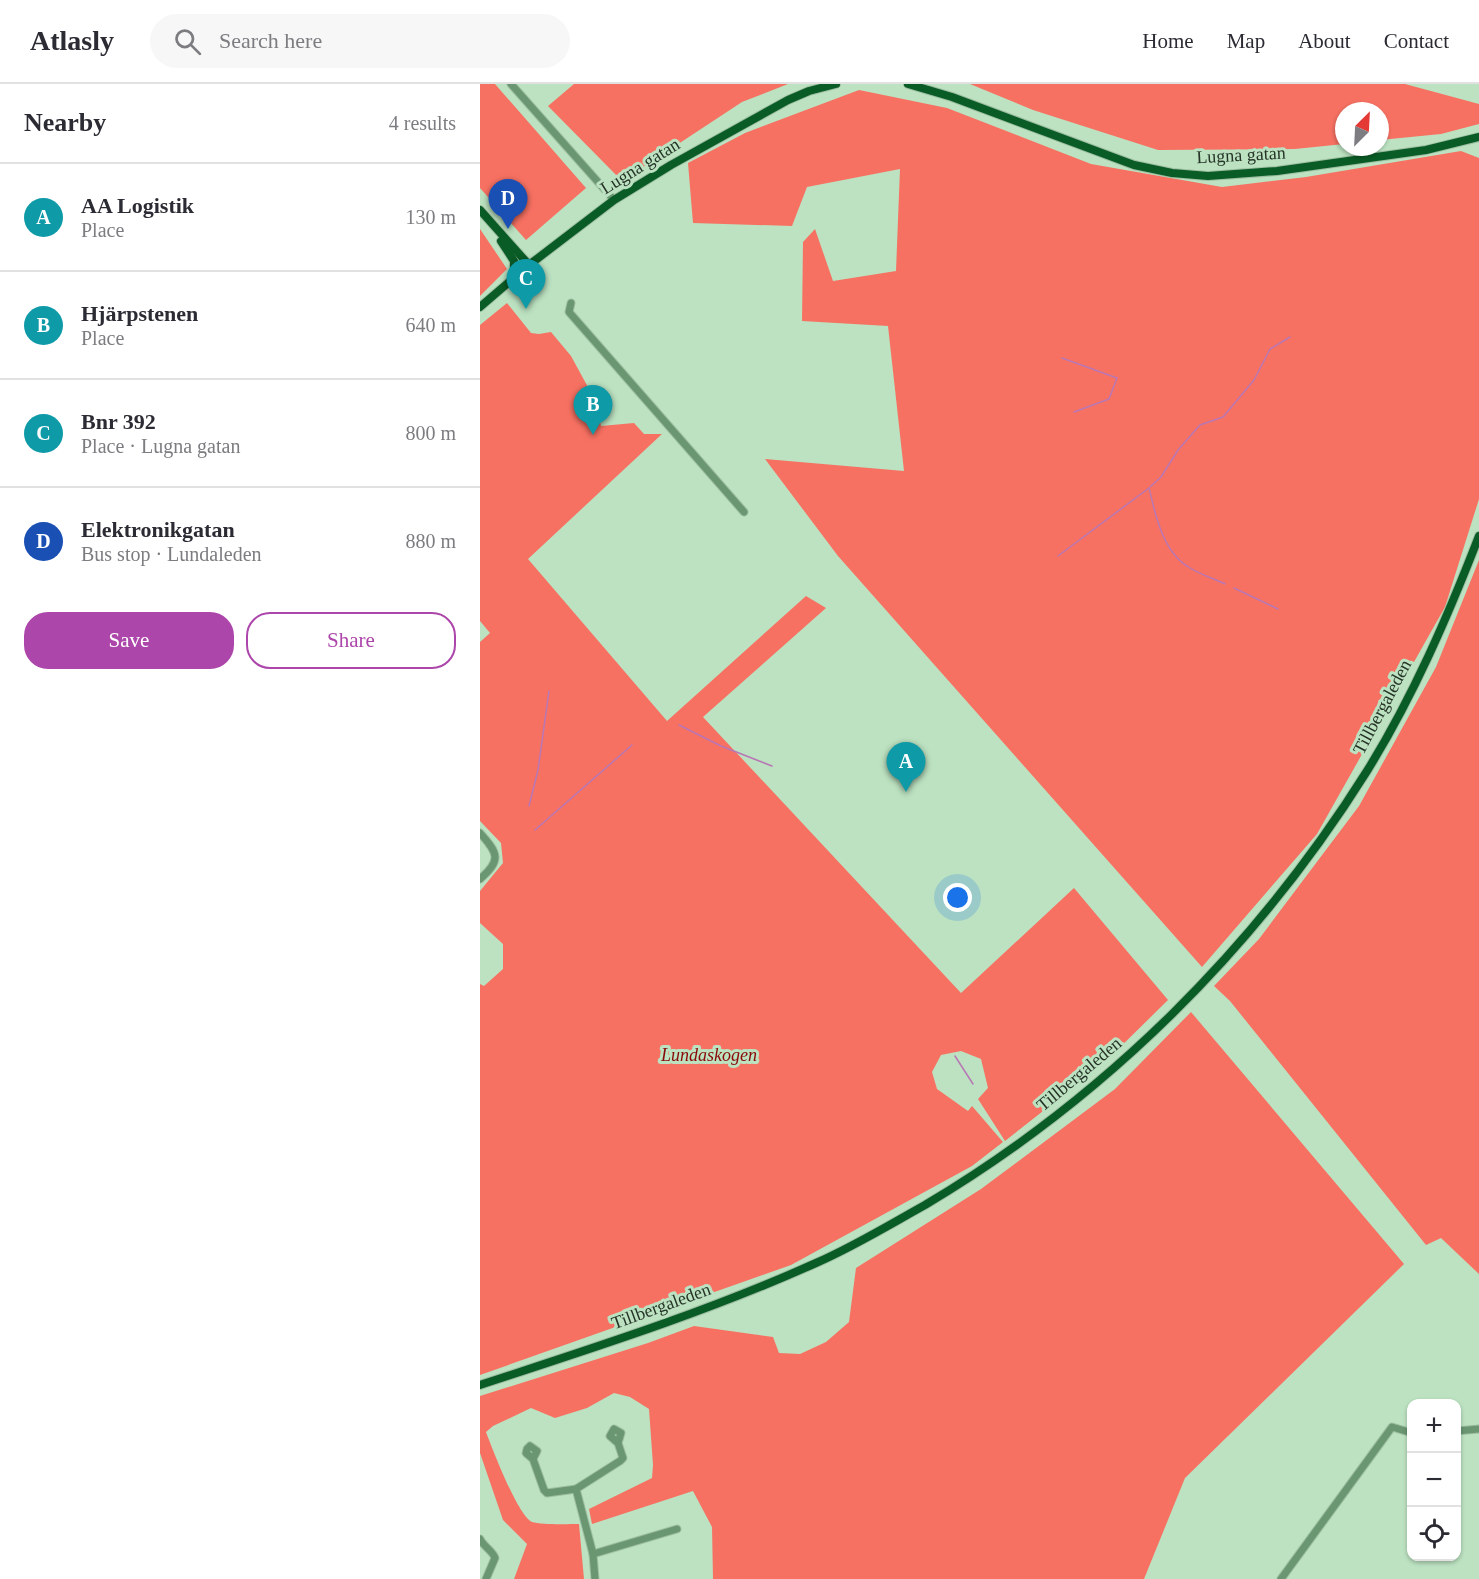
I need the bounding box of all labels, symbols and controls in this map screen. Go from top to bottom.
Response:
search box [150,14,570,68]
text: Atlasly [30,25,114,56]
icon: search [171,25,204,58]
text: Search here [219,28,322,53]
text: Home [1142,29,1194,53]
text: Map [1227,29,1265,53]
text: About [1298,29,1351,53]
text: Contact [1384,29,1449,53]
north arrow [1335,102,1389,156]
text: Nearby [24,108,106,137]
text: 4 results [389,112,456,134]
street label: Lugna gatan [597,134,683,198]
street label: Lugna gatan [1196,143,1286,167]
pin: D [489,180,528,229]
text: AA Logistik [81,193,194,218]
text: A [36,206,51,228]
text: 130 m [405,206,456,228]
text: Place [81,219,124,241]
pin: C [506,260,546,309]
text: Hjärpstenen [81,301,198,326]
text: B [37,314,50,336]
text: 640 m [405,314,456,336]
text: Place [81,327,124,349]
pin: B [574,386,612,435]
text: Bnr 392 [81,409,156,434]
text: C [36,422,51,444]
text: 800 m [405,422,456,444]
text: Place · Lugna gatan [81,435,240,457]
text: Elektronikgatan [81,517,235,542]
text: D [36,530,51,552]
text: 880 m [405,530,456,552]
text: Bus stop · Lundaleden [81,543,262,565]
button: Save [24,612,234,669]
button: Share [246,612,456,669]
street label: Tillbergaleden [1349,656,1415,758]
pin: A [886,742,926,792]
your location [943,883,972,912]
street label: Tillbergaleden [1033,1033,1125,1115]
park label: Lundaskogen [660,1045,757,1065]
street label: Tillbergaleden [609,1279,713,1333]
map controls [1407,1399,1461,1561]
button: + [1407,1399,1461,1453]
button: − [1407,1453,1461,1507]
button: locate [1407,1507,1461,1561]

